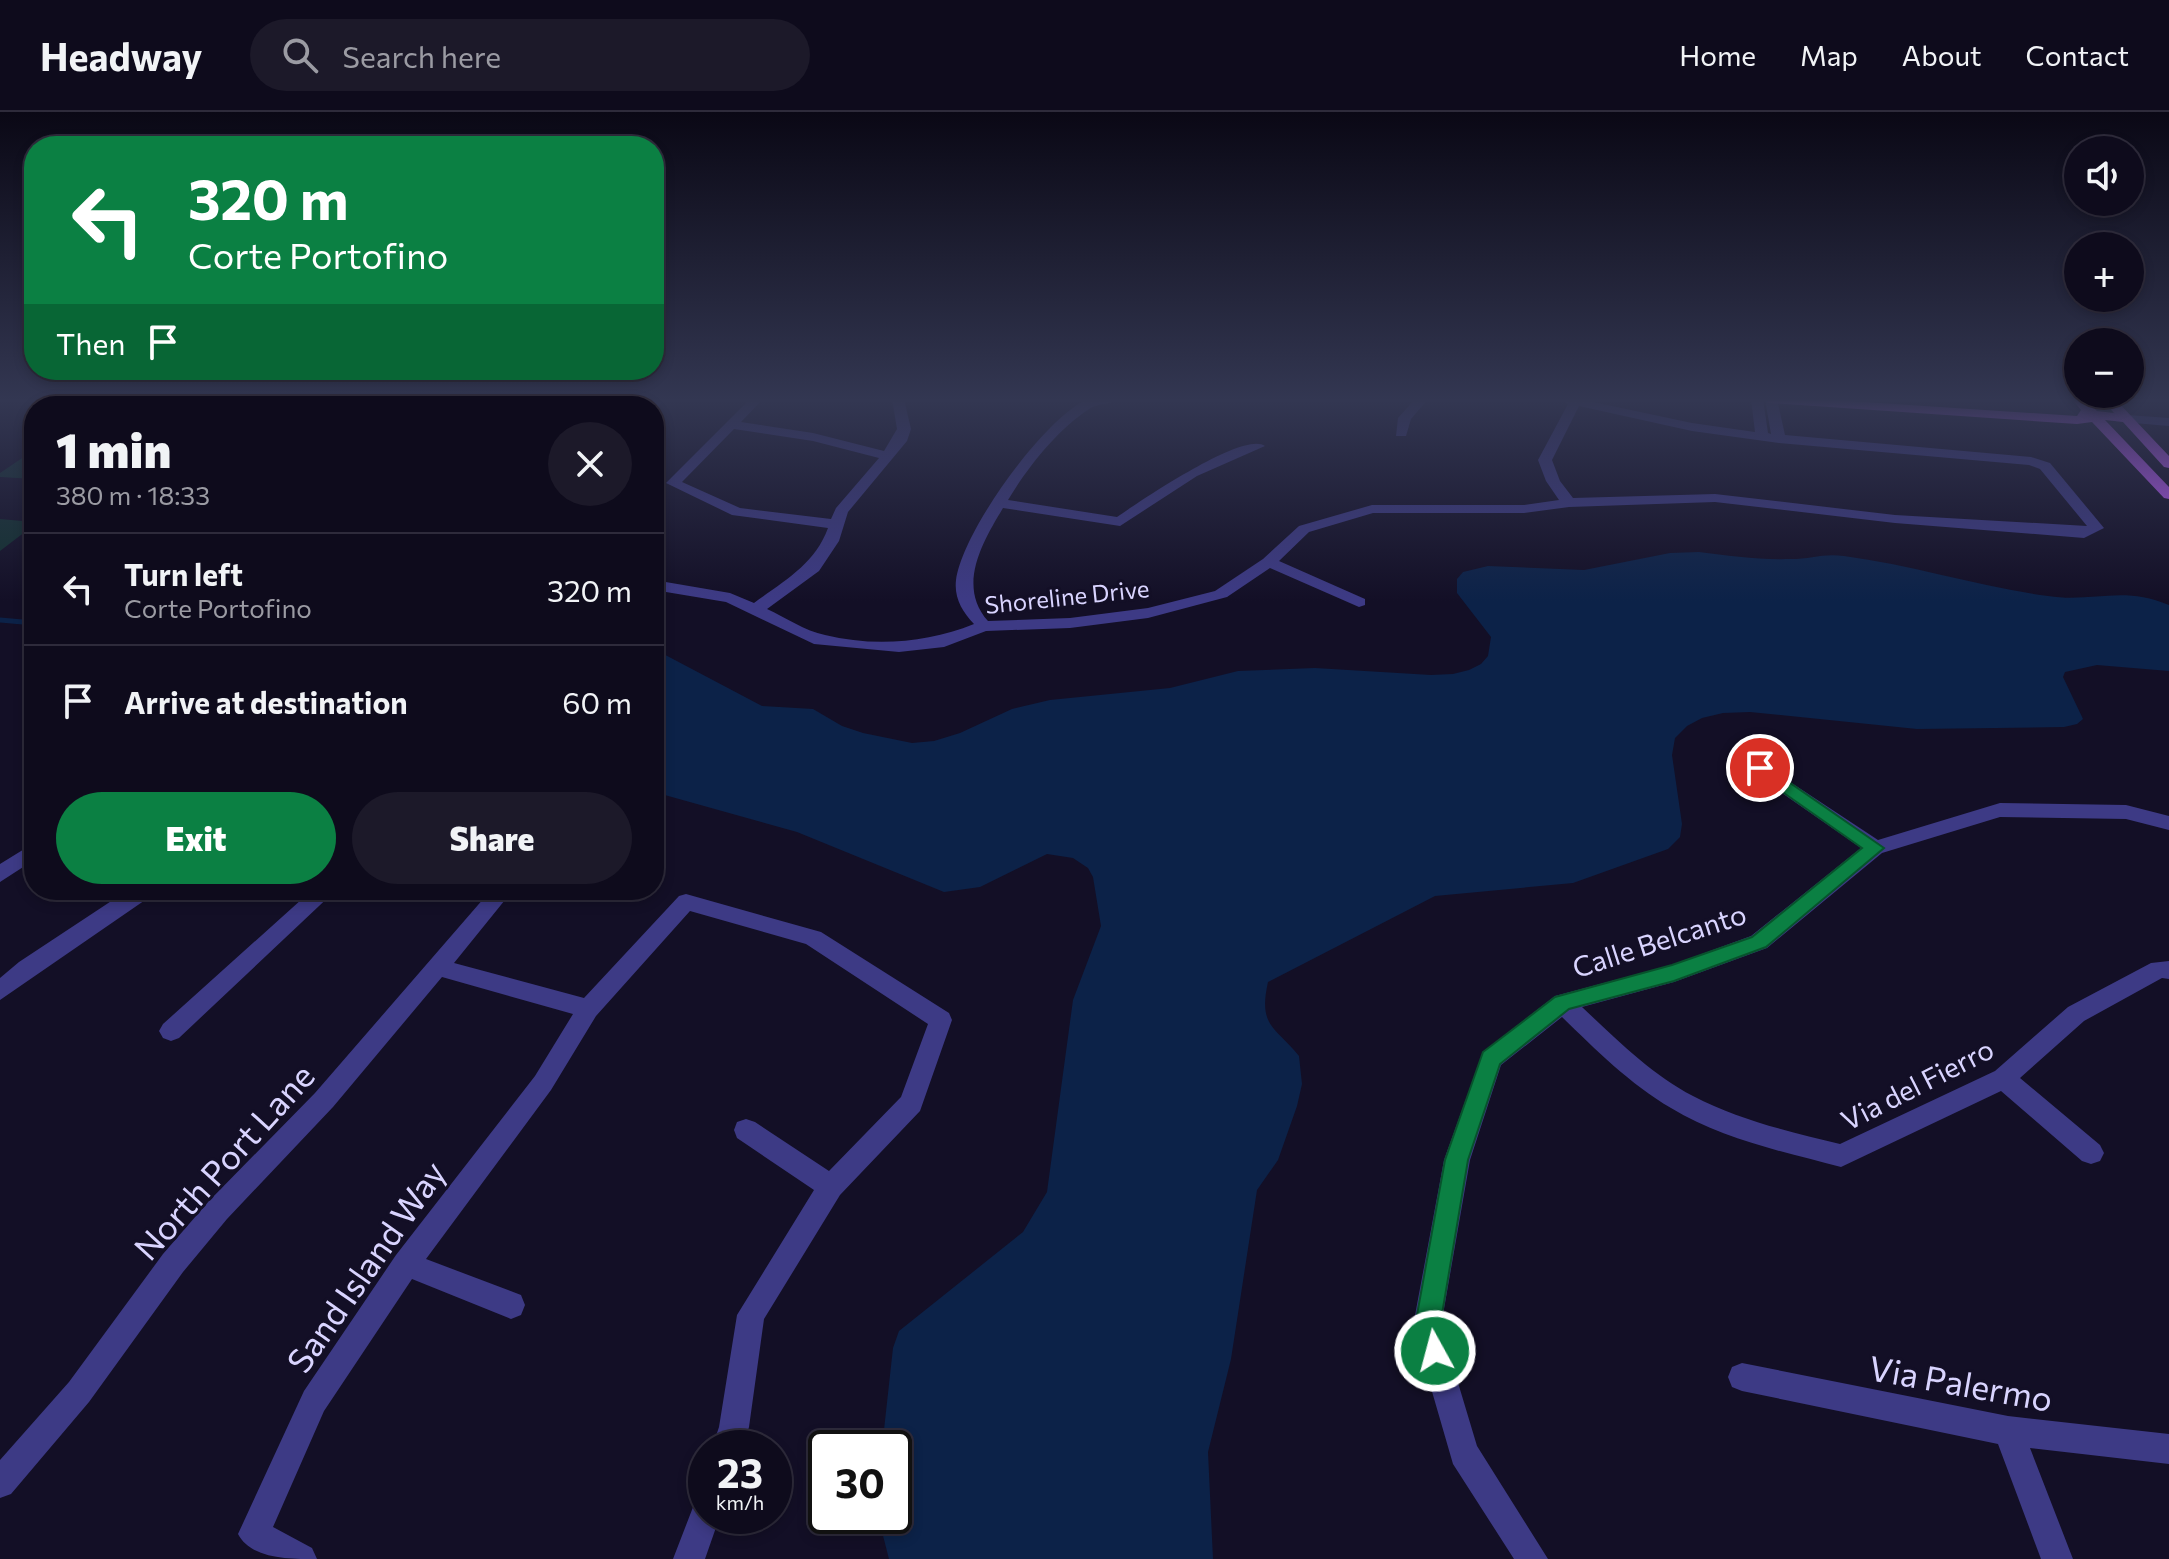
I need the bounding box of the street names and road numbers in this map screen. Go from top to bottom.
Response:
street label: Shoreline Drive [983,573,1151,619]
street label: Calle Belcanto [1568,896,1750,984]
street label: Via del Fierro [1835,1031,1999,1137]
street label: North Port Lane [124,1054,322,1268]
street label: Sand Island Way [277,1152,453,1380]
street label: Via Palermo [1866,1345,2056,1419]

